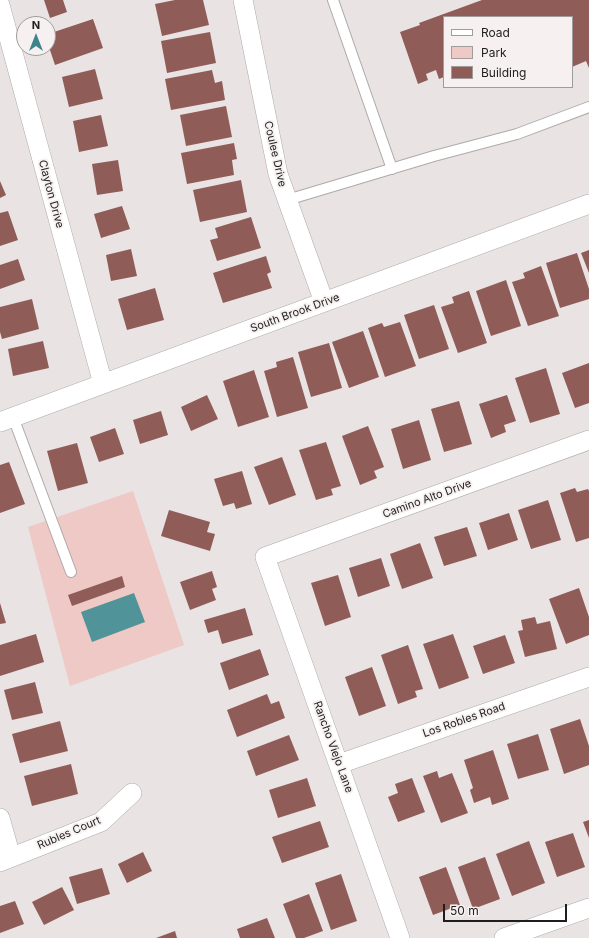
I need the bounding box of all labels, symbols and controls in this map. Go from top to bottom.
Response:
north arrow [16,16,56,56]
legend [443,16,573,88]
text: N [32,18,40,32]
text: Road [481,25,510,40]
text: Park [481,45,507,60]
text: Building [481,65,526,80]
street label: Coulee Drive [261,120,289,188]
street label: Clayton Drive [36,158,66,230]
street label: South Brook Drive [249,291,341,335]
street label: Camino Alto Drive [381,477,473,521]
street label: Rancho Viejo Lane [310,699,356,795]
street label: Los Robles Road [421,700,507,740]
street label: Rubles Court [35,814,103,852]
scale bar [445,896,569,922]
text: 50 m [450,903,479,918]

